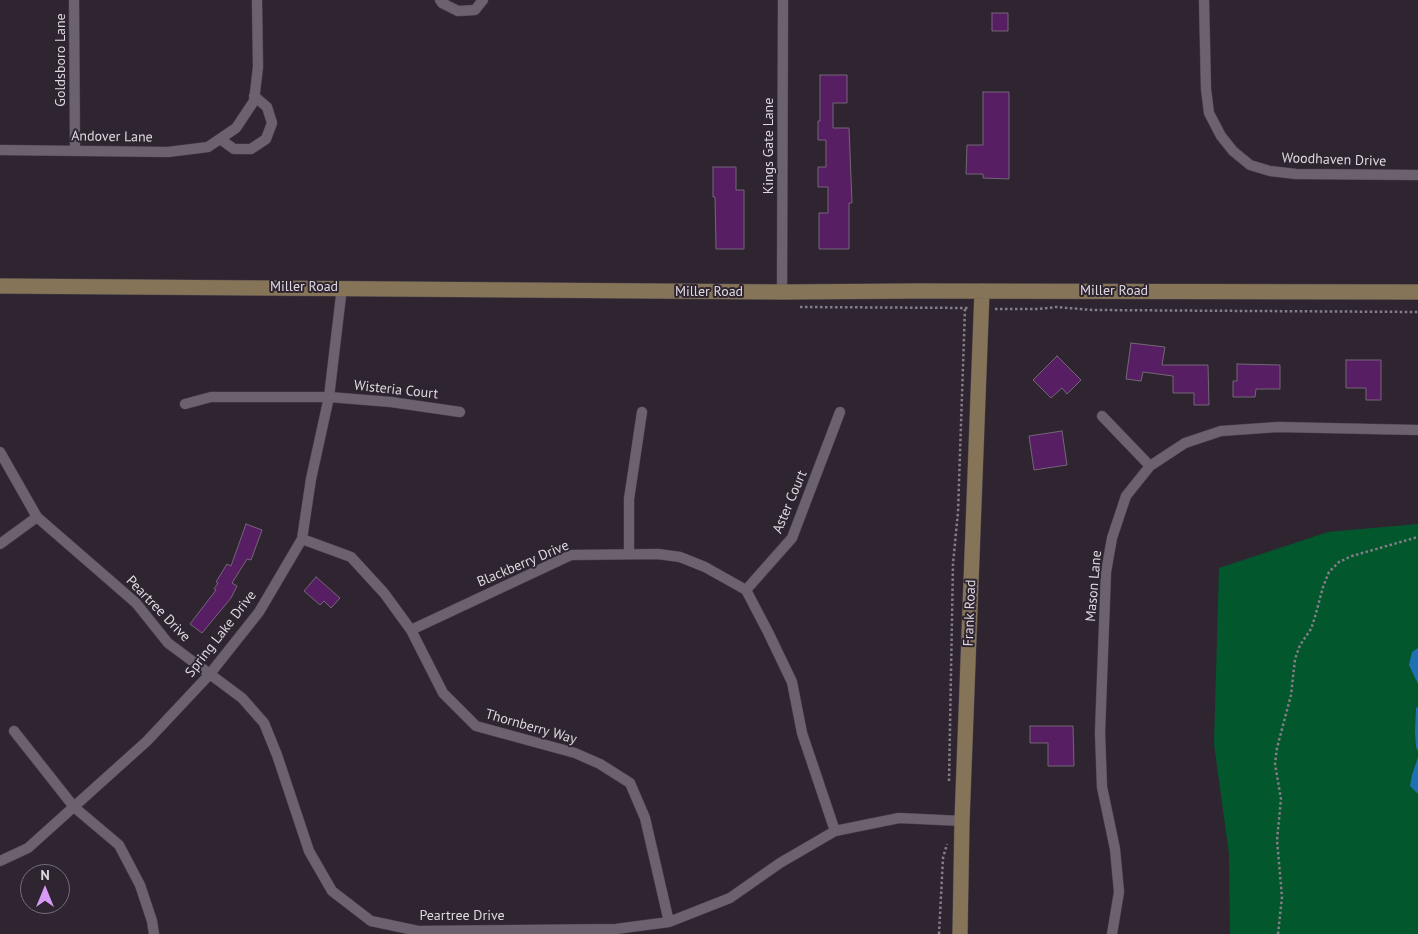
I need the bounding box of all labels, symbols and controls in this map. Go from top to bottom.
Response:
street label: Goldsboro Lane [53,13,69,107]
street label: Kings Gate Lane [761,98,777,194]
street label: Andover Lane [71,128,153,146]
street label: Woodhaven Drive [1281,150,1387,170]
street label: Miller Road [270,279,338,295]
street label: Miller Road [1080,283,1148,299]
street label: Miller Road [675,284,743,300]
street label: Wisteria Court [353,377,439,403]
street label: Aster Court [769,468,811,536]
street label: Blackberry Drive [475,537,571,591]
street label: Mason Lane [1083,550,1105,622]
street label: Peartree Drive [122,573,194,645]
street label: Frank Road [960,579,980,647]
street label: Spring Lake Drive [182,587,260,681]
street label: Thornberry Way [483,706,579,748]
north arrow [20,864,70,914]
text: N [40,866,50,884]
street label: Peartree Drive [419,908,505,924]

